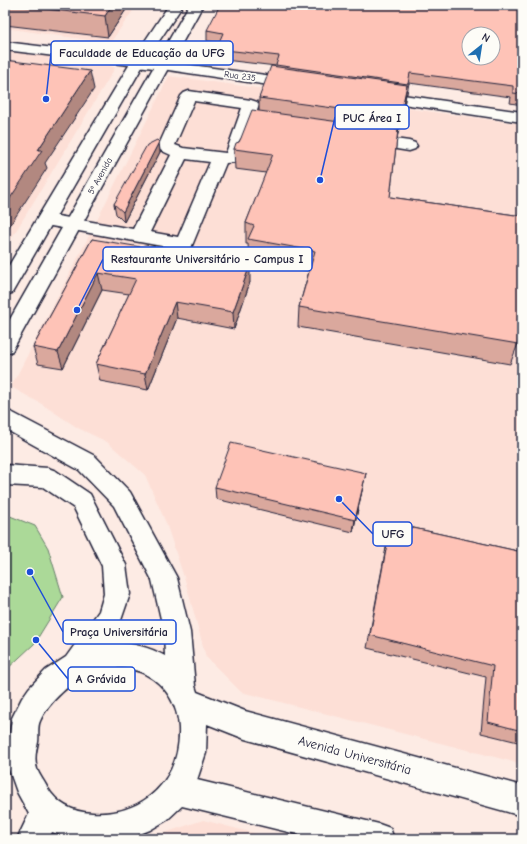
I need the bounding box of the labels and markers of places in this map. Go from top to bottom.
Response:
callout: Faculdade de Educação da UFG [51,41,233,65]
callout: PUC Área I [335,105,409,129]
callout: Restaurante Universitário - Campus I [103,247,312,271]
callout: UFG [373,522,412,546]
callout: Praça Universitária [63,620,176,644]
callout: A Grávida [68,667,135,691]

